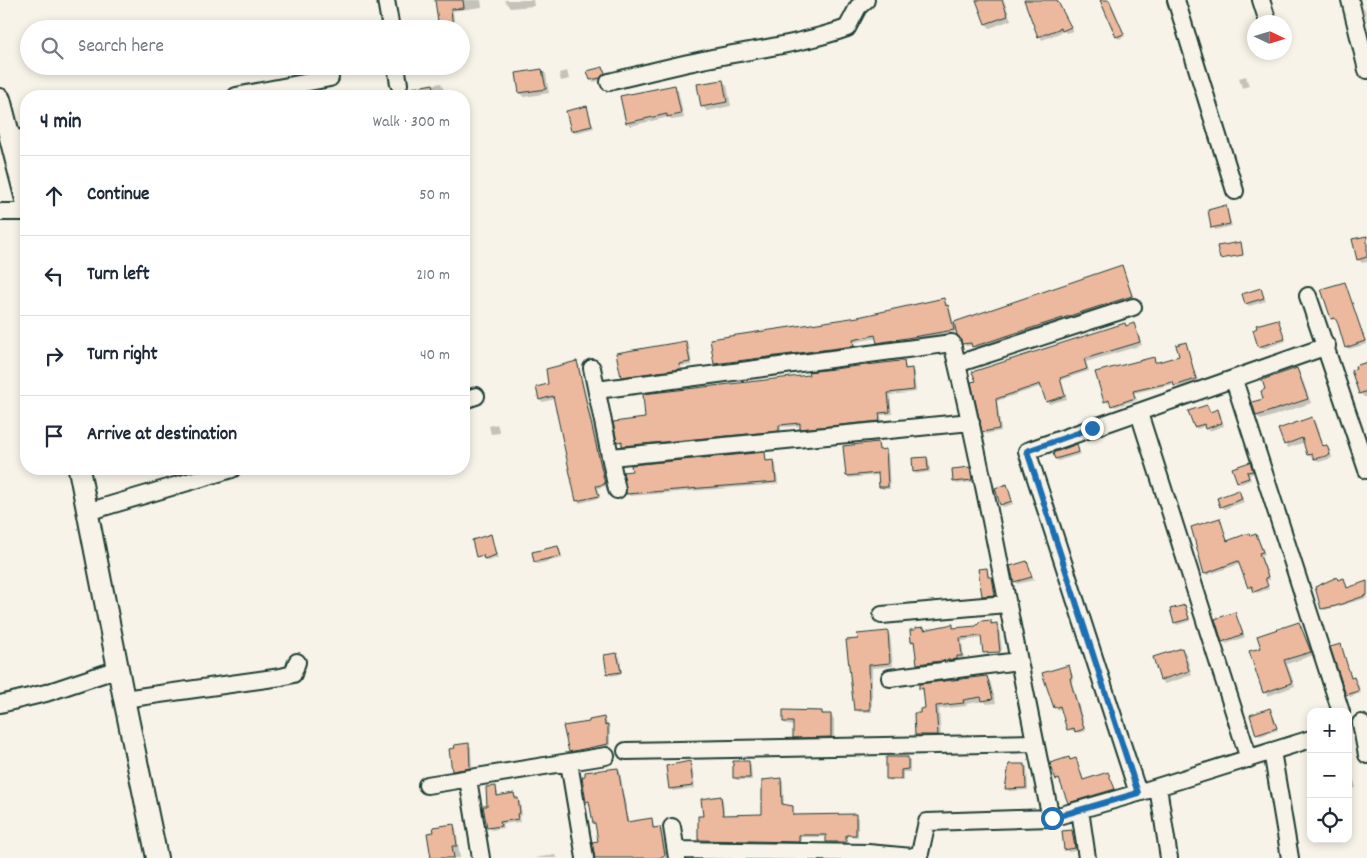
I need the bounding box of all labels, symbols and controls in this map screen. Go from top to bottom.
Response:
north arrow [1247,15,1292,60]
search box [20,20,470,75]
icon: search [38,34,66,62]
text: Search here [78,34,164,61]
text: 4 min [40,108,82,138]
text: Walk · 300 m [373,111,450,134]
icon: ahead [40,182,68,210]
text: Continue [87,182,149,209]
text: 50 m [419,184,450,207]
icon: left [40,262,68,290]
text: Turn left [87,262,150,289]
text: 210 m [416,264,450,287]
icon: right [40,342,68,370]
text: Turn right [87,342,158,369]
text: 40 m [420,344,450,367]
route end [1081,417,1104,440]
icon: arrive [40,422,68,450]
text: Arrive at destination [87,422,237,449]
map controls [1307,708,1352,843]
button: + [1307,708,1352,753]
button: − [1307,753,1352,798]
button: locate [1307,798,1352,843]
route start [1041,807,1064,830]

